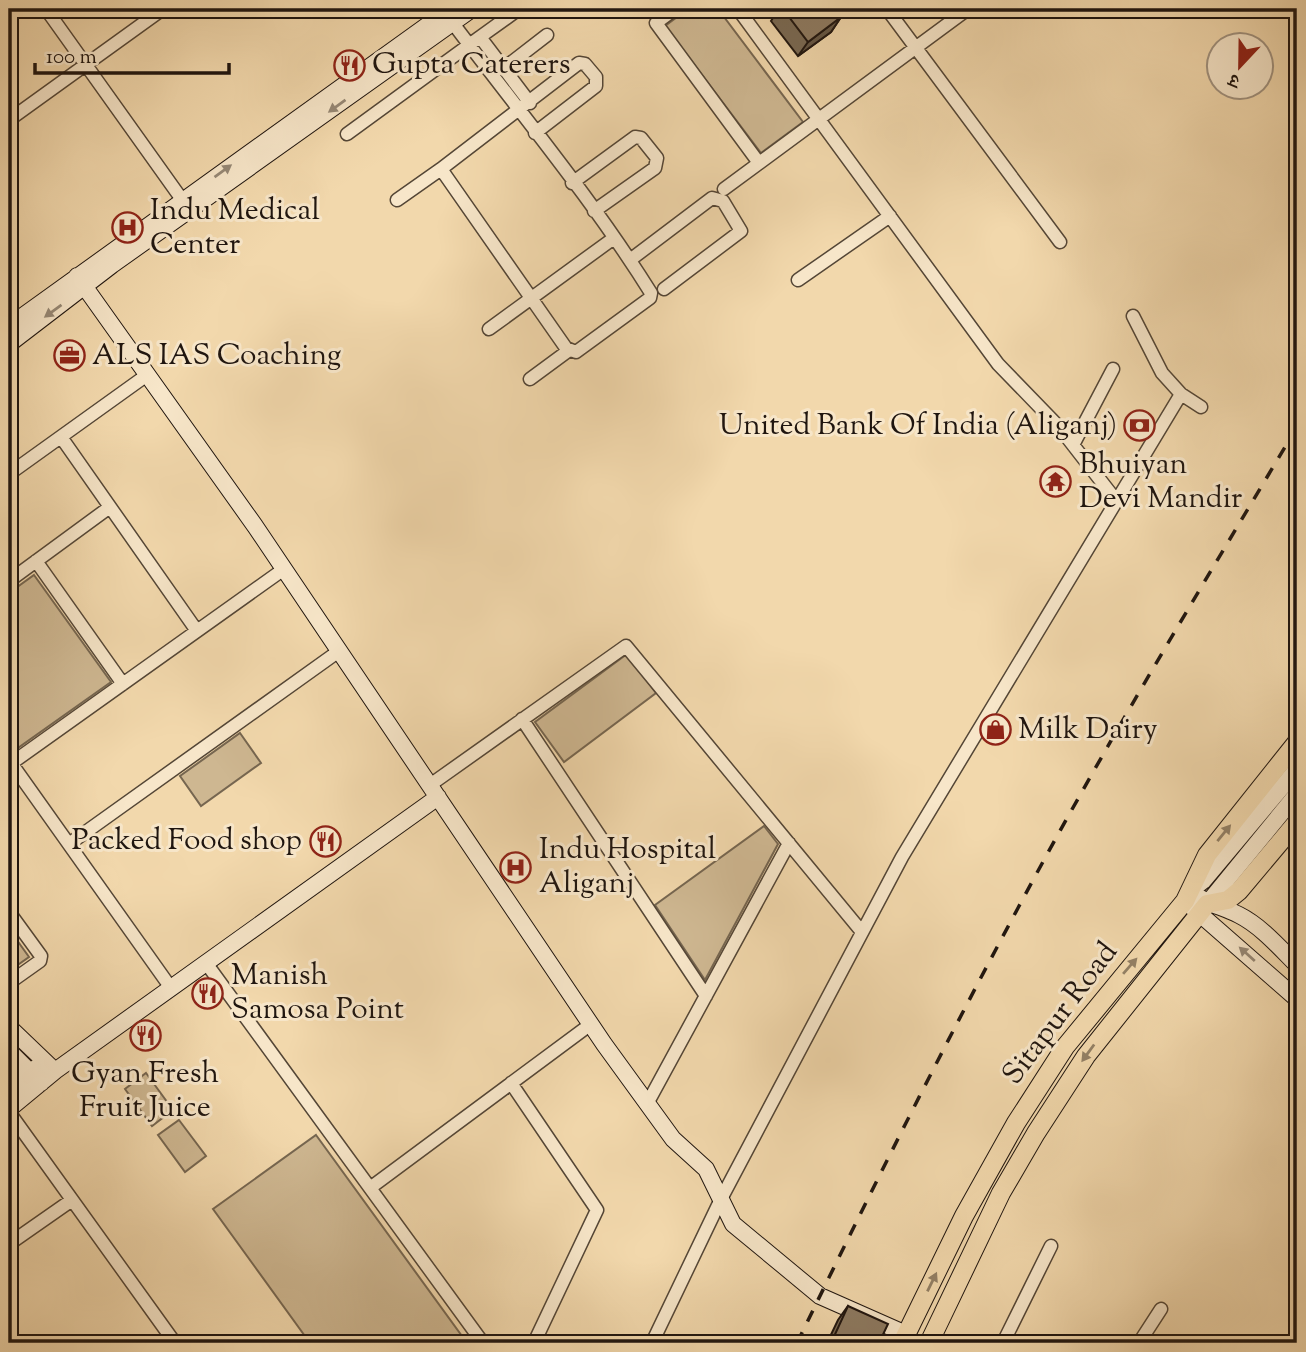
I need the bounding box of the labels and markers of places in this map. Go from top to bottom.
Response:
place label: Gupta Caterers [372,44,571,87]
restaurant icon: Gupta Caterers [332,48,366,82]
place label: Indu Medical Center [150,190,320,267]
hospital icon: Indu Medical Center [110,211,144,245]
place label: ALS IAS Coaching [92,335,342,378]
office icon: ALS IAS Coaching [52,339,86,373]
place label: United Bank Of India (Aliganj) [719,405,1117,448]
bank icon: United Bank Of India (Aliganj) [1123,409,1157,443]
place label: Bhuiyan Devi Mandir [1079,444,1242,521]
temple icon: Bhuiyan Devi Mandir [1039,465,1073,499]
place label: Milk Dairy [1018,709,1158,752]
shop icon: Milk Dairy [978,713,1012,747]
place label: Packed Food shop [71,820,302,863]
restaurant icon: Packed Food shop [308,824,342,858]
place label: Indu Hospital Aliganj [539,829,716,906]
hospital icon: Indu Hospital Aliganj [499,850,533,884]
place label: Manish Samosa Point [231,955,404,1032]
restaurant icon: Manish Samosa Point [191,976,225,1010]
restaurant icon: Gyan Fresh Fruit Juice [128,1019,162,1053]
place label: Gyan Fresh Fruit Juice [71,1053,220,1130]

